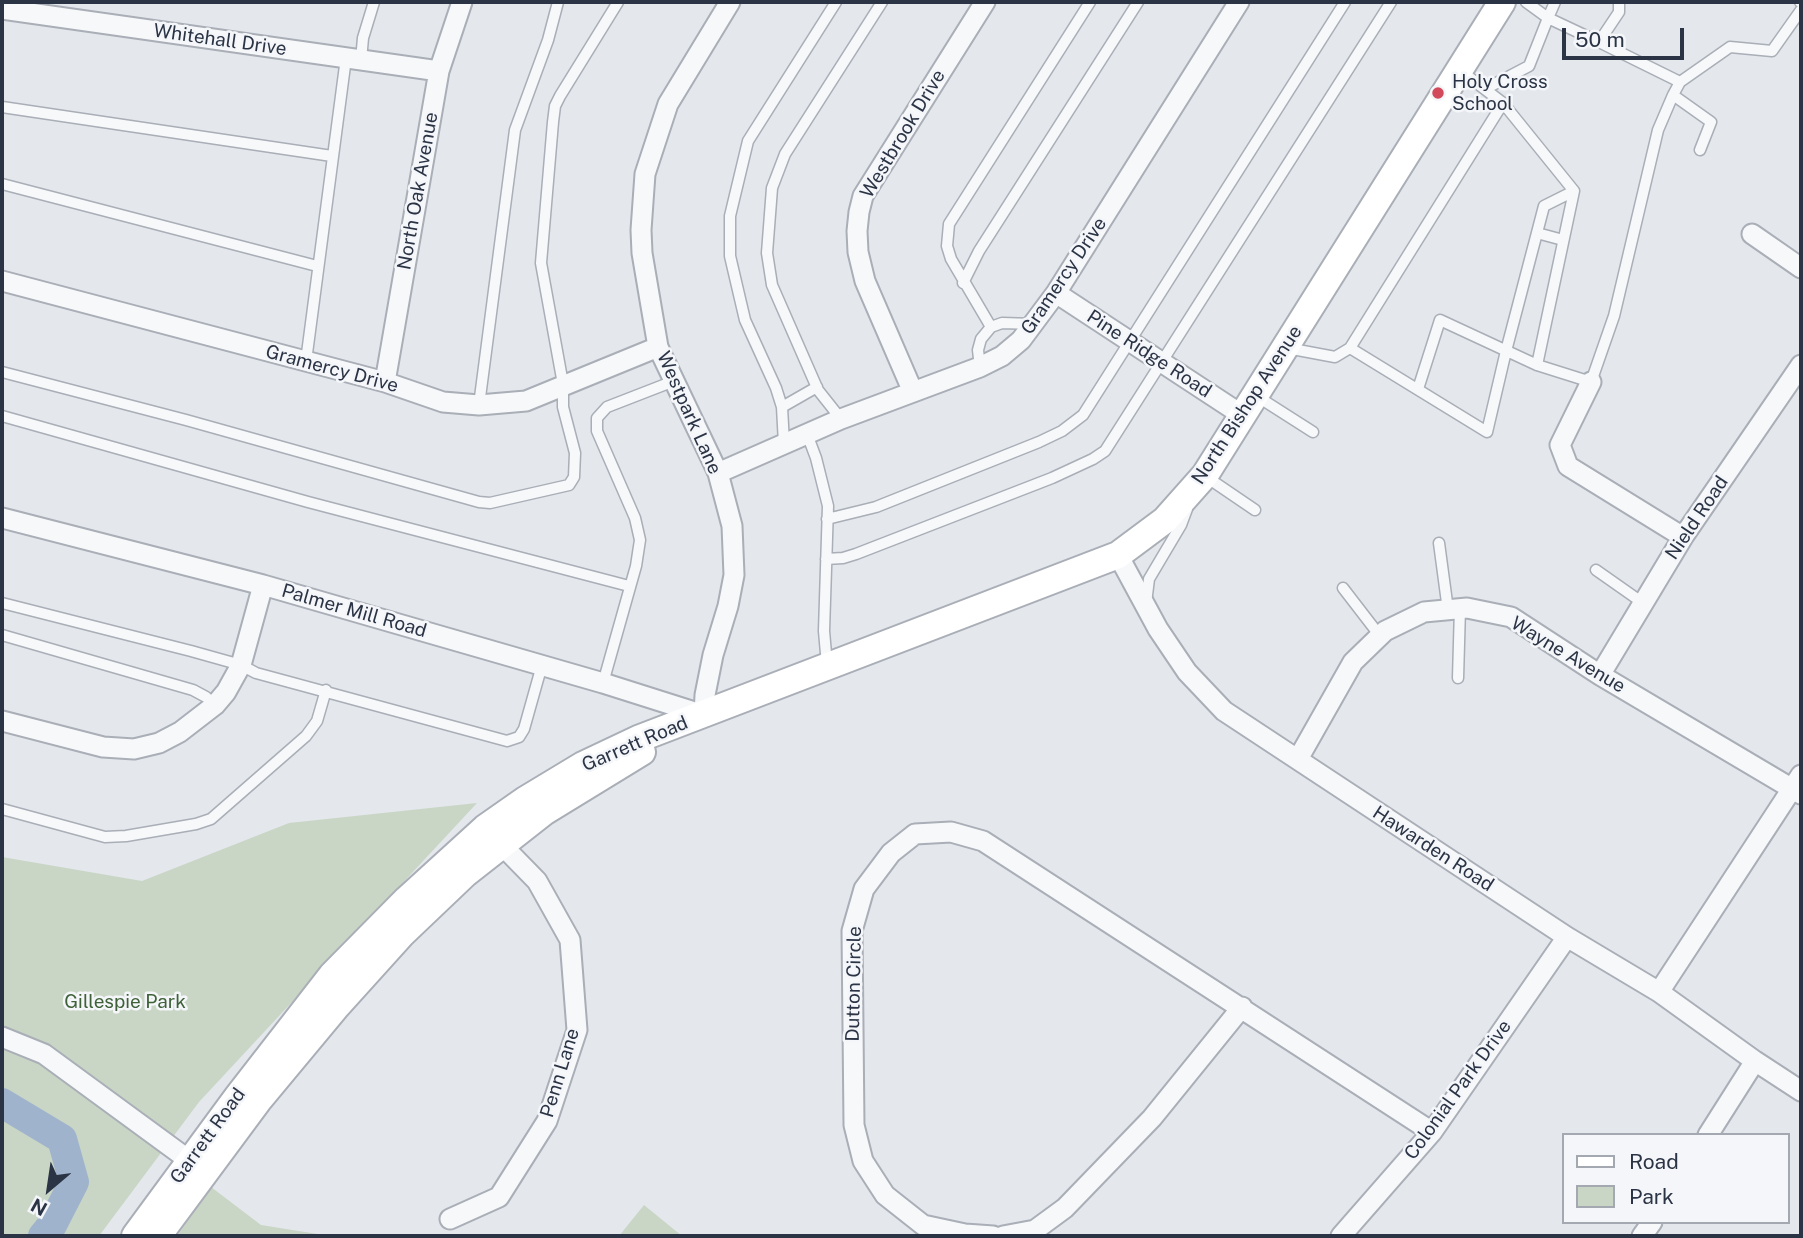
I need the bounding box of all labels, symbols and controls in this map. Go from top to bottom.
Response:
scale bar [1565,14,1688,58]
street label: Whitehall Drive [152,19,288,61]
text: 50 m [1575,27,1625,52]
street label: Westbrook Drive [856,66,950,202]
place label: Holy Cross School [1452,71,1548,115]
marker: Holy Cross School [1430,85,1446,101]
street label: North Oak Avenue [393,110,443,272]
street label: Gramercy Drive [1016,213,1112,339]
street label: Pine Ridge Road [1082,305,1216,403]
street label: North Bishop Avenue [1187,321,1307,489]
street label: Gramercy Drive [263,340,401,398]
street label: Westpark Lane [652,348,726,478]
street label: Nield Road [1661,472,1733,564]
street label: Palmer Mill Road [279,579,429,643]
street label: Wayne Avenue [1507,612,1629,698]
street label: Garrett Road [579,711,691,777]
street label: Hawarden Road [1368,801,1498,897]
street label: Dutton Circle [842,926,866,1042]
park label: Gillespie Park [64,991,186,1013]
street label: Colonial Park Drive [1400,1016,1516,1164]
street label: Penn Lane [536,1026,584,1120]
street label: Garrett Road [166,1084,250,1188]
legend [1562,1133,1789,1224]
text: Road [1629,1149,1679,1174]
north arrow [14,1154,84,1224]
text: Park [1629,1184,1674,1209]
text: N [27,1194,51,1221]

